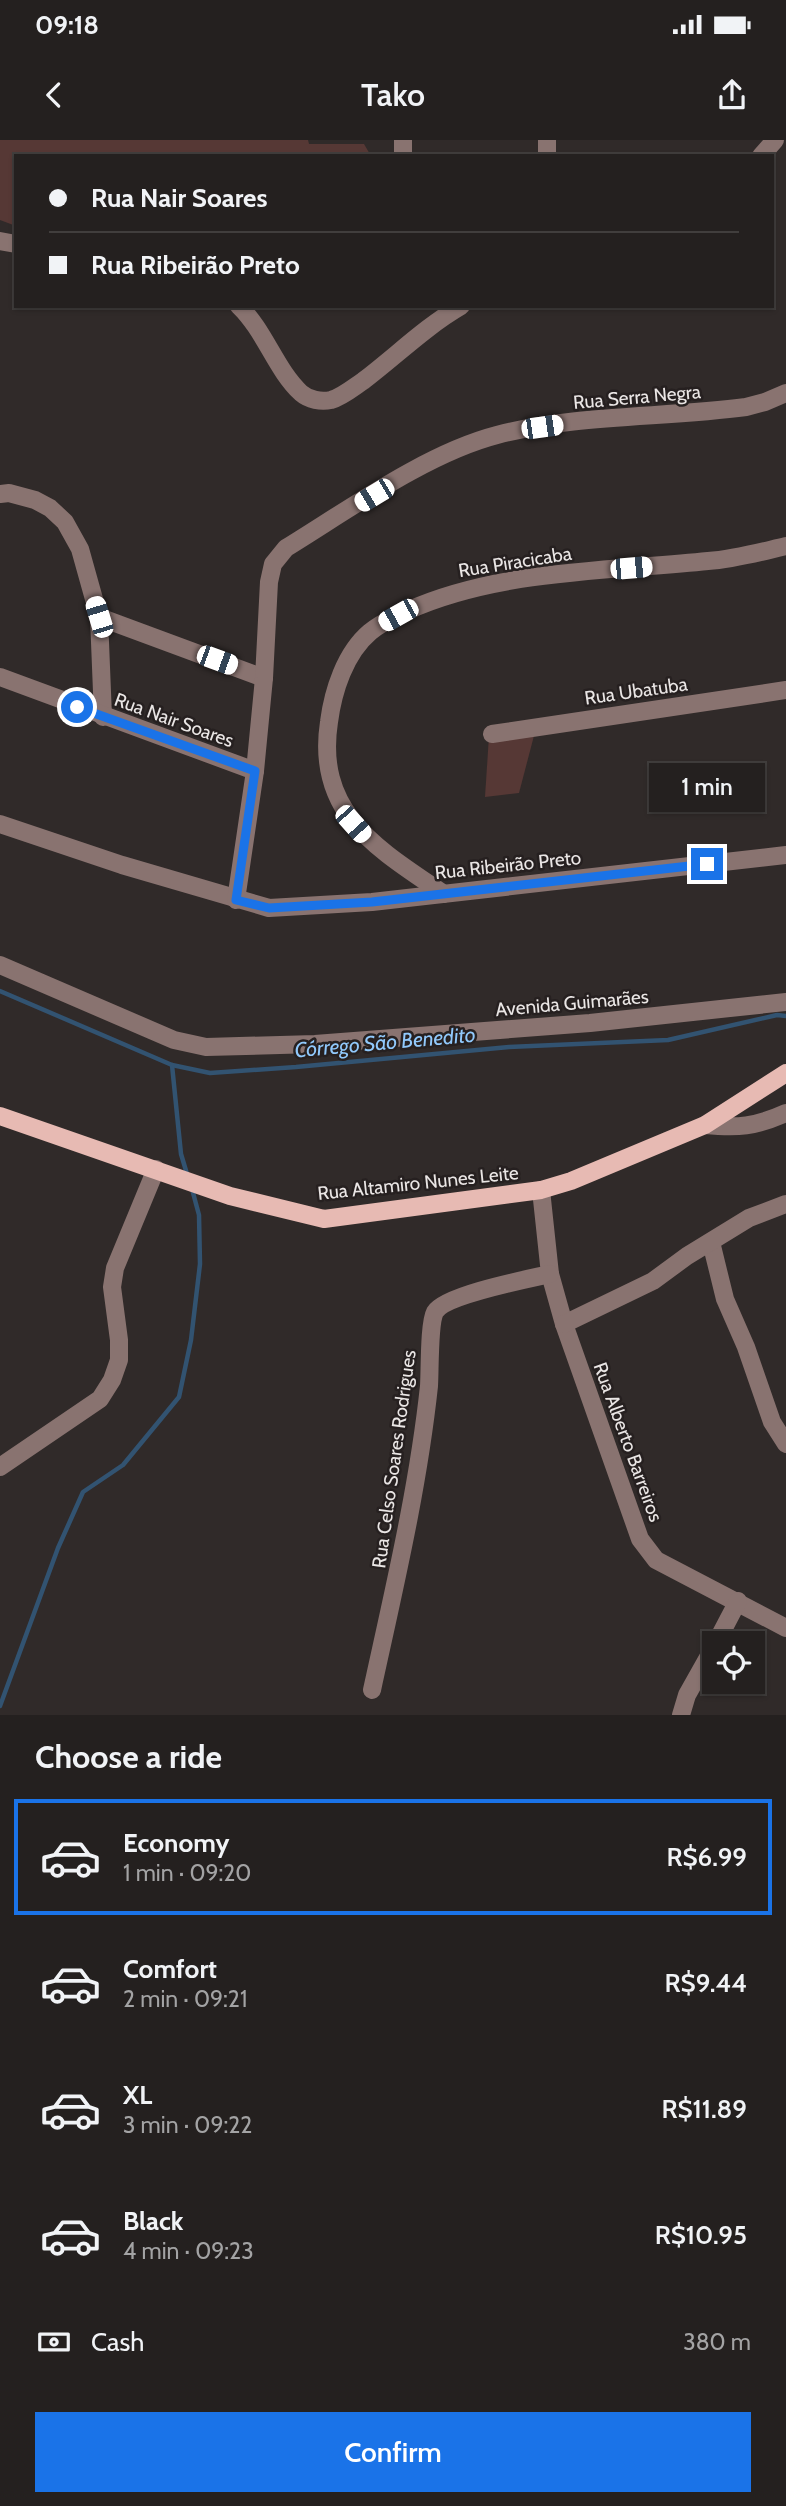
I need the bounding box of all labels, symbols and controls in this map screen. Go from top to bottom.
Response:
text: 09:18 [35,9,99,41]
text: Tako [361,75,425,114]
icon: back [35,76,73,114]
icon: share [713,76,751,114]
text: Rua Nair Soares [91,182,267,214]
text: Rua Ribeirão Preto [91,249,300,281]
street label: Rua Serra Negra [572,380,702,414]
car [520,414,565,440]
car [351,475,398,515]
street label: Rua Piracicaba [457,542,573,582]
car [610,556,653,580]
car [83,594,116,640]
car [375,596,422,634]
car [194,643,241,677]
street label: Rua Ubatuba [583,672,689,710]
street label: Rua Nair Soares [111,688,237,752]
route start [61,691,93,723]
callout: 1 min [649,762,765,812]
text: 1 min [681,773,733,801]
car [332,801,375,847]
street label: Rua Ribeirão Preto [434,846,582,884]
route end [691,848,723,880]
street label: Avenida Guimarães [495,985,650,1021]
water label: Córrego São Benedito [294,1022,476,1062]
street label: Rua Altamiro Nunes Leite [316,1161,520,1205]
street label: Rua Celso Soares Rodrigues [367,1348,421,1570]
street label: Rua Alberto Barreiros [588,1359,668,1525]
map controls [702,1631,765,1694]
button: locate [702,1631,765,1694]
text: Choose a ride [35,1737,222,1776]
icon: car [39,1826,102,1889]
text: Economy [123,1827,229,1859]
text: R$6.99 [666,1841,747,1873]
text: 1 min · 09:20 [123,1859,251,1887]
icon: car [39,1952,102,2015]
text: Comfort [123,1953,217,1985]
text: R$9.44 [665,1967,747,1999]
text: 2 min · 09:21 [123,1985,247,2013]
icon: car [39,2078,102,2141]
text: XL [123,2079,152,2111]
text: R$11.89 [661,2093,747,2125]
text: 3 min · 09:22 [123,2111,252,2139]
icon: car [39,2204,102,2267]
text: Black [123,2205,183,2237]
text: R$10.95 [655,2219,747,2251]
text: 4 min · 09:23 [123,2237,254,2265]
icon: cash [35,2323,73,2361]
text: Cash [91,2326,144,2358]
text: 380 m [683,2328,751,2356]
button: Confirm [35,2412,751,2492]

